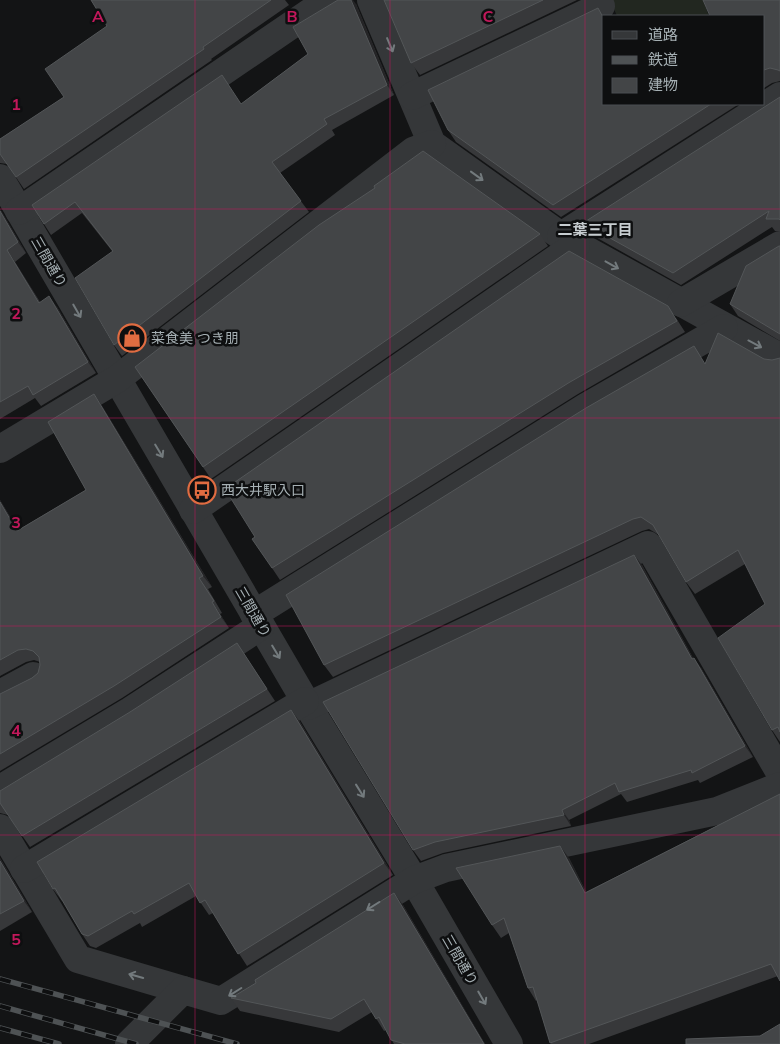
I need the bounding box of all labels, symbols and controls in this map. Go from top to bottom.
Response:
text: A [92,6,104,26]
text: B [286,6,298,26]
text: C [483,6,494,26]
legend [602,15,765,105]
text: 道路 [648,25,678,44]
one-way arrow [386,37,396,52]
text: 鉄道 [648,50,678,69]
text: 建物 [648,75,678,94]
text: 1 [11,94,21,114]
one-way arrow [470,171,484,181]
district label: 二葉三丁目 [557,220,633,239]
street label: 三間通り [27,233,71,291]
one-way arrow [605,260,620,270]
text: 2 [11,303,21,323]
one-way arrow [73,303,82,318]
shop icon: 菜食美 つき朋 [117,323,147,353]
place label: 菜食美 つき朋 [151,329,239,347]
one-way arrow [747,339,762,349]
one-way arrow [154,444,164,458]
bus stop icon: 西大井駅入口 [187,475,217,505]
place label: 西大井駅入口 [221,481,305,499]
text: 3 [11,512,21,532]
street label: 三間通り [231,583,275,641]
one-way arrow [272,645,282,659]
text: 4 [11,720,21,740]
one-way arrow [355,784,365,798]
one-way arrow [366,900,380,911]
text: 5 [11,929,21,949]
street label: 三間通り [438,931,482,989]
one-way arrow [128,970,144,980]
one-way arrow [229,987,243,997]
one-way arrow [478,990,488,1004]

